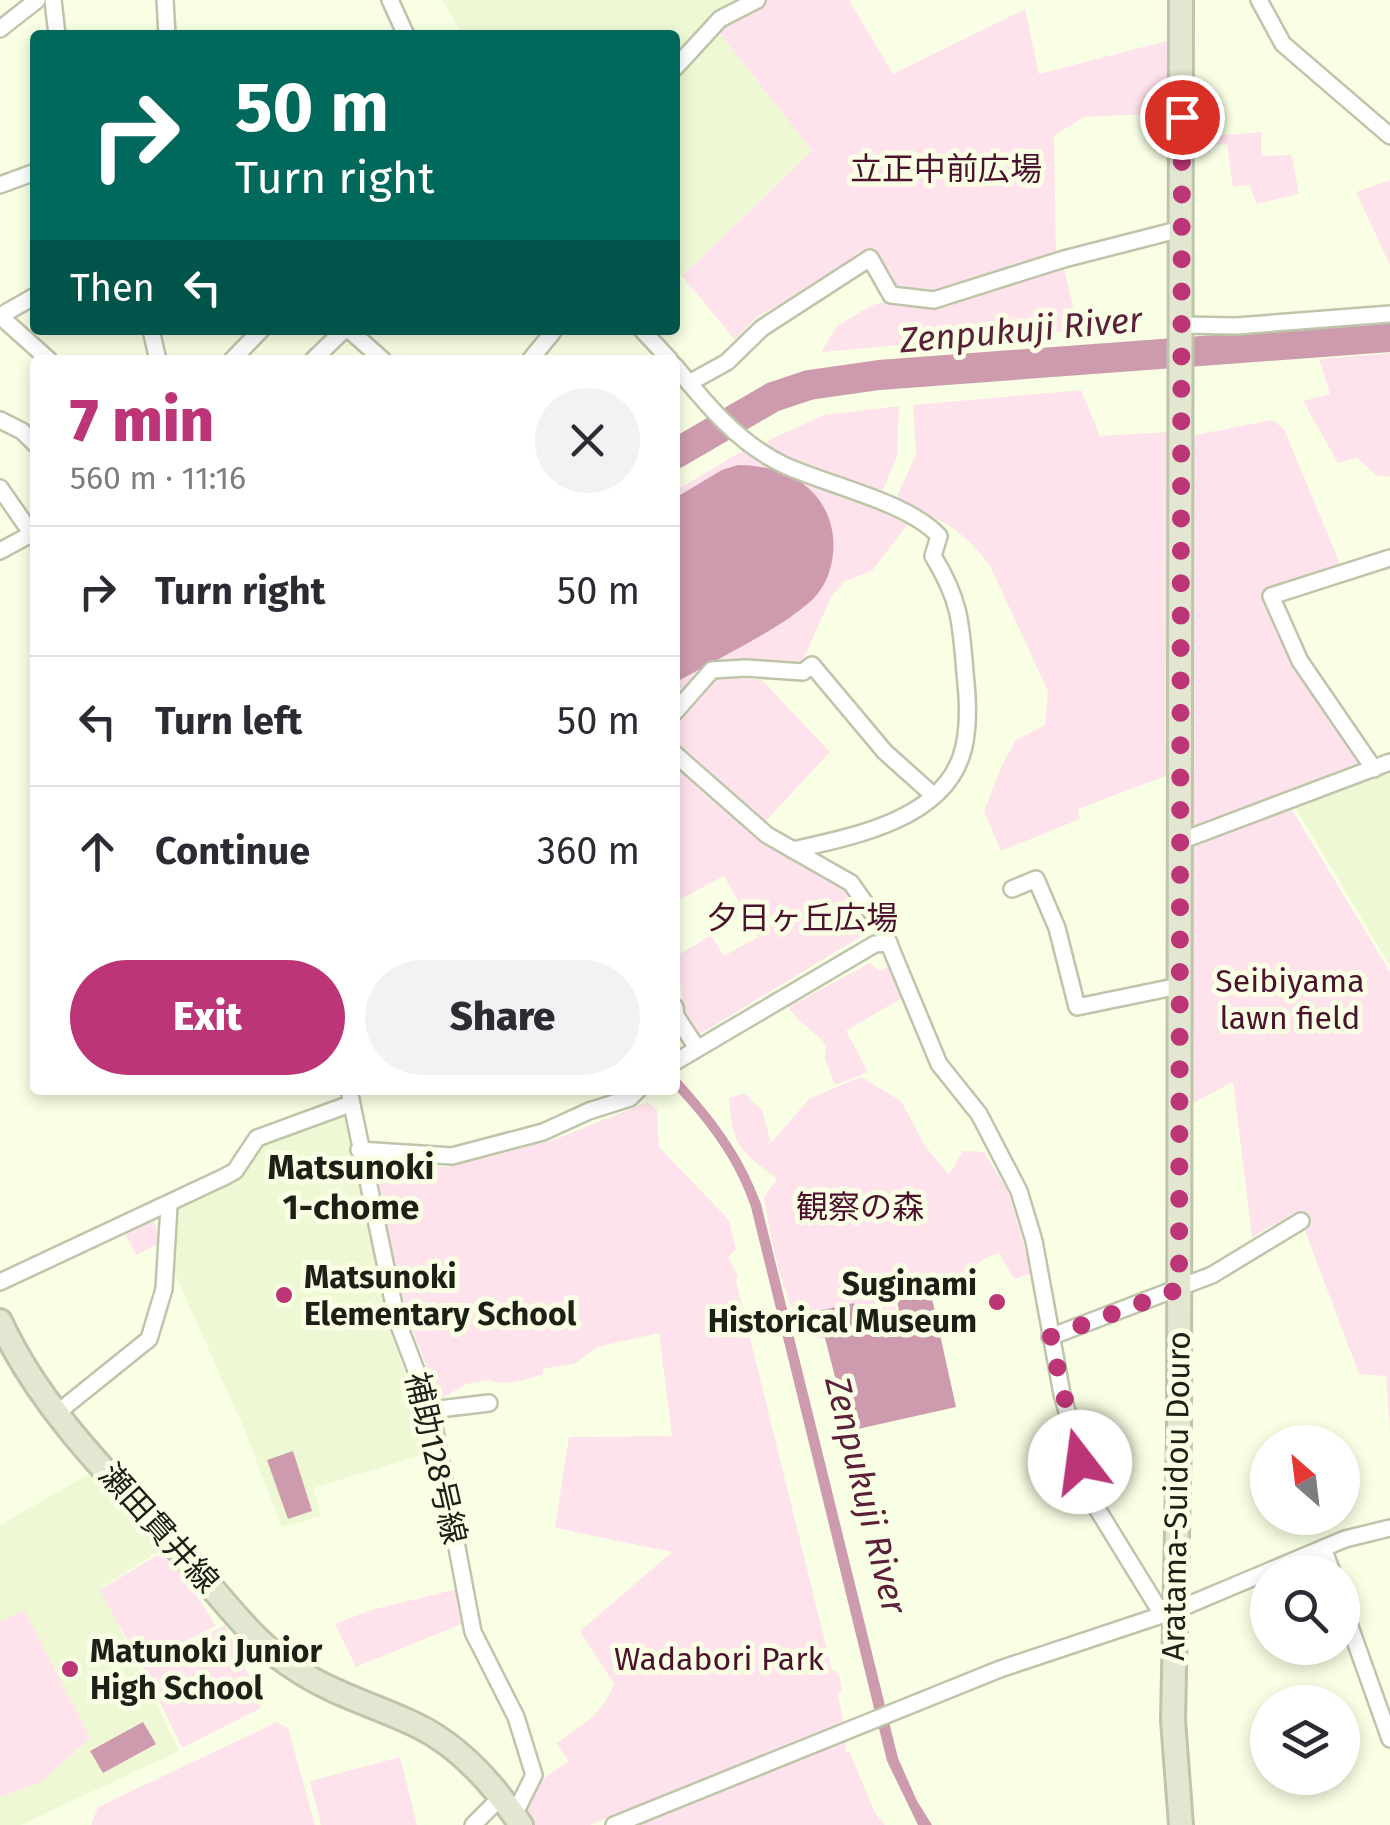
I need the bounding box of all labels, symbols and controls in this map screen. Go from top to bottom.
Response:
text: 50 m [235,66,389,150]
icon: right [70,70,200,200]
pin [1140,75,1225,160]
icon: arrive [1155,90,1210,145]
park label: 立正中前広場 [850,150,1042,188]
text: Turn right [235,151,434,205]
icon: left [175,260,230,315]
text: Then [70,265,155,311]
water label: Zenpukuji River [897,298,1146,362]
text: 7 min [70,385,214,457]
button: close [535,388,640,493]
text: 560 m · 11:16 [70,459,246,497]
icon: right [70,564,125,619]
text: Turn right [155,568,325,614]
text: 50 m [557,568,640,614]
icon: left [70,694,125,749]
text: Turn left [155,698,302,744]
text: 50 m [557,698,640,744]
icon: ahead [70,824,125,879]
text: Continue [155,828,310,874]
text: 360 m [537,828,640,874]
park label: 夕日ヶ丘広場 [706,899,898,937]
button: Exit [70,960,345,1075]
button: Share [365,960,640,1075]
park label: Seibiyama lawn field [1215,962,1365,1037]
district label: Matsunoki 1-chome [268,1146,434,1228]
park label: 観察の森 [796,1188,924,1226]
place label: Matsunoki Elementary School [304,1258,577,1333]
place label: Suginami Historical Museum [708,1265,977,1340]
marker: Matsunoki Elementary School [273,1284,295,1306]
marker: Suginami Historical Museum [986,1291,1008,1313]
street label: Aratama-Suidou Douro [1154,1331,1198,1661]
street label: 補助128号線 [398,1368,474,1548]
water label: Zenpukuji River [816,1371,916,1620]
position arrow [1028,1410,1132,1514]
north arrow [1250,1425,1360,1535]
map controls [1250,1425,1360,1795]
street label: 瀬田貫井線 [91,1456,227,1600]
button: search [1250,1555,1360,1665]
place label: Matunoki Junior High School [90,1632,322,1707]
park label: Wadabori Park [614,1640,825,1678]
marker: Matunoki Junior High School [59,1658,81,1680]
button: layers [1250,1685,1360,1795]

